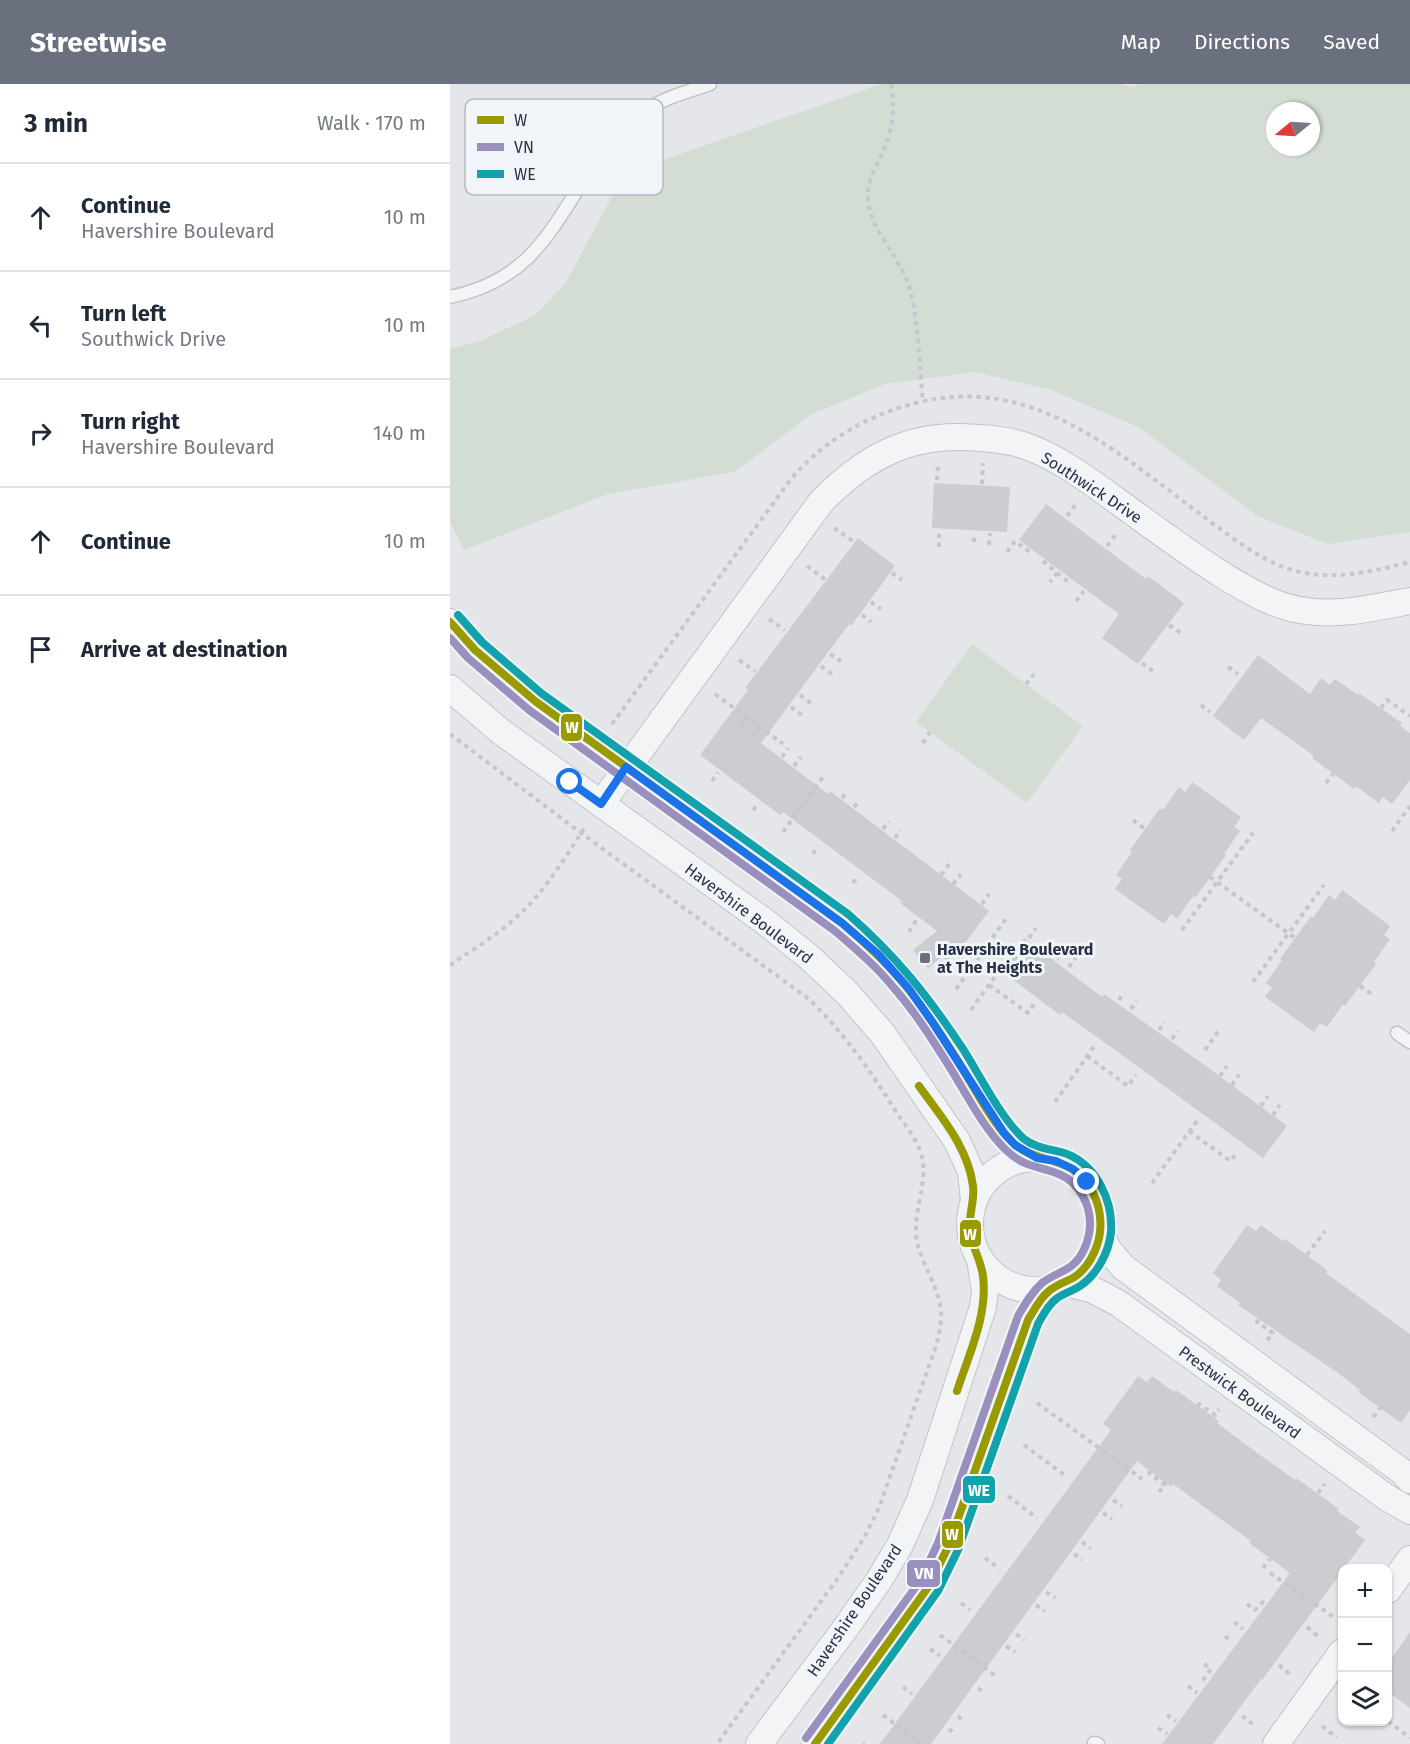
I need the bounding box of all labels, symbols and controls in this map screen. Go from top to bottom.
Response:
text: Streetwise [30,26,167,59]
text: Map [1121,29,1161,55]
text: Directions [1194,29,1290,55]
text: Saved [1323,29,1380,55]
legend [465,99,663,195]
north arrow [1266,102,1320,156]
text: 3 min [24,108,88,139]
text: Walk · 170 m [317,111,426,135]
text: W [514,111,527,130]
text: VN [514,138,534,157]
text: WE [514,165,536,184]
text: Continue [81,192,171,219]
icon: ahead [24,201,57,234]
text: 10 m [384,205,426,229]
text: Havershire Boulevard [81,219,275,243]
text: Turn left [81,300,166,327]
icon: left [24,309,57,342]
text: 10 m [384,313,426,337]
text: Southwick Drive [81,327,226,351]
text: Turn right [81,408,180,435]
icon: right [24,417,57,450]
text: 140 m [373,421,426,445]
text: Havershire Boulevard [81,435,275,459]
street label: Southwick Drive [1038,448,1146,527]
icon: ahead [24,525,57,558]
text: Continue [81,528,171,555]
text: 10 m [384,529,426,553]
icon: arrive [24,633,57,666]
text: Arrive at destination [81,636,288,663]
line badge: W [560,713,583,742]
text: W [565,718,579,737]
route start [556,768,582,794]
street label: Havershire Boulevard [681,859,816,968]
place label: Havershire Boulevard at The Heights [937,940,1093,977]
marker: Havershire Boulevard at The Heights [918,951,932,965]
route end [1073,1168,1099,1194]
line badge: W [959,1219,982,1248]
text: W [963,1225,977,1244]
street label: Prestwick Boulevard [1175,1342,1304,1443]
line badge: WE [962,1475,996,1504]
text: WE [968,1481,990,1500]
line badge: W [941,1520,964,1549]
text: W [945,1525,959,1544]
street label: Havershire Boulevard [803,1541,906,1680]
line badge: VN [906,1559,941,1588]
text: VN [913,1564,934,1583]
map controls [1338,1564,1392,1726]
button: + [1338,1564,1392,1618]
button: − [1338,1618,1392,1672]
button: layers [1338,1672,1392,1726]

